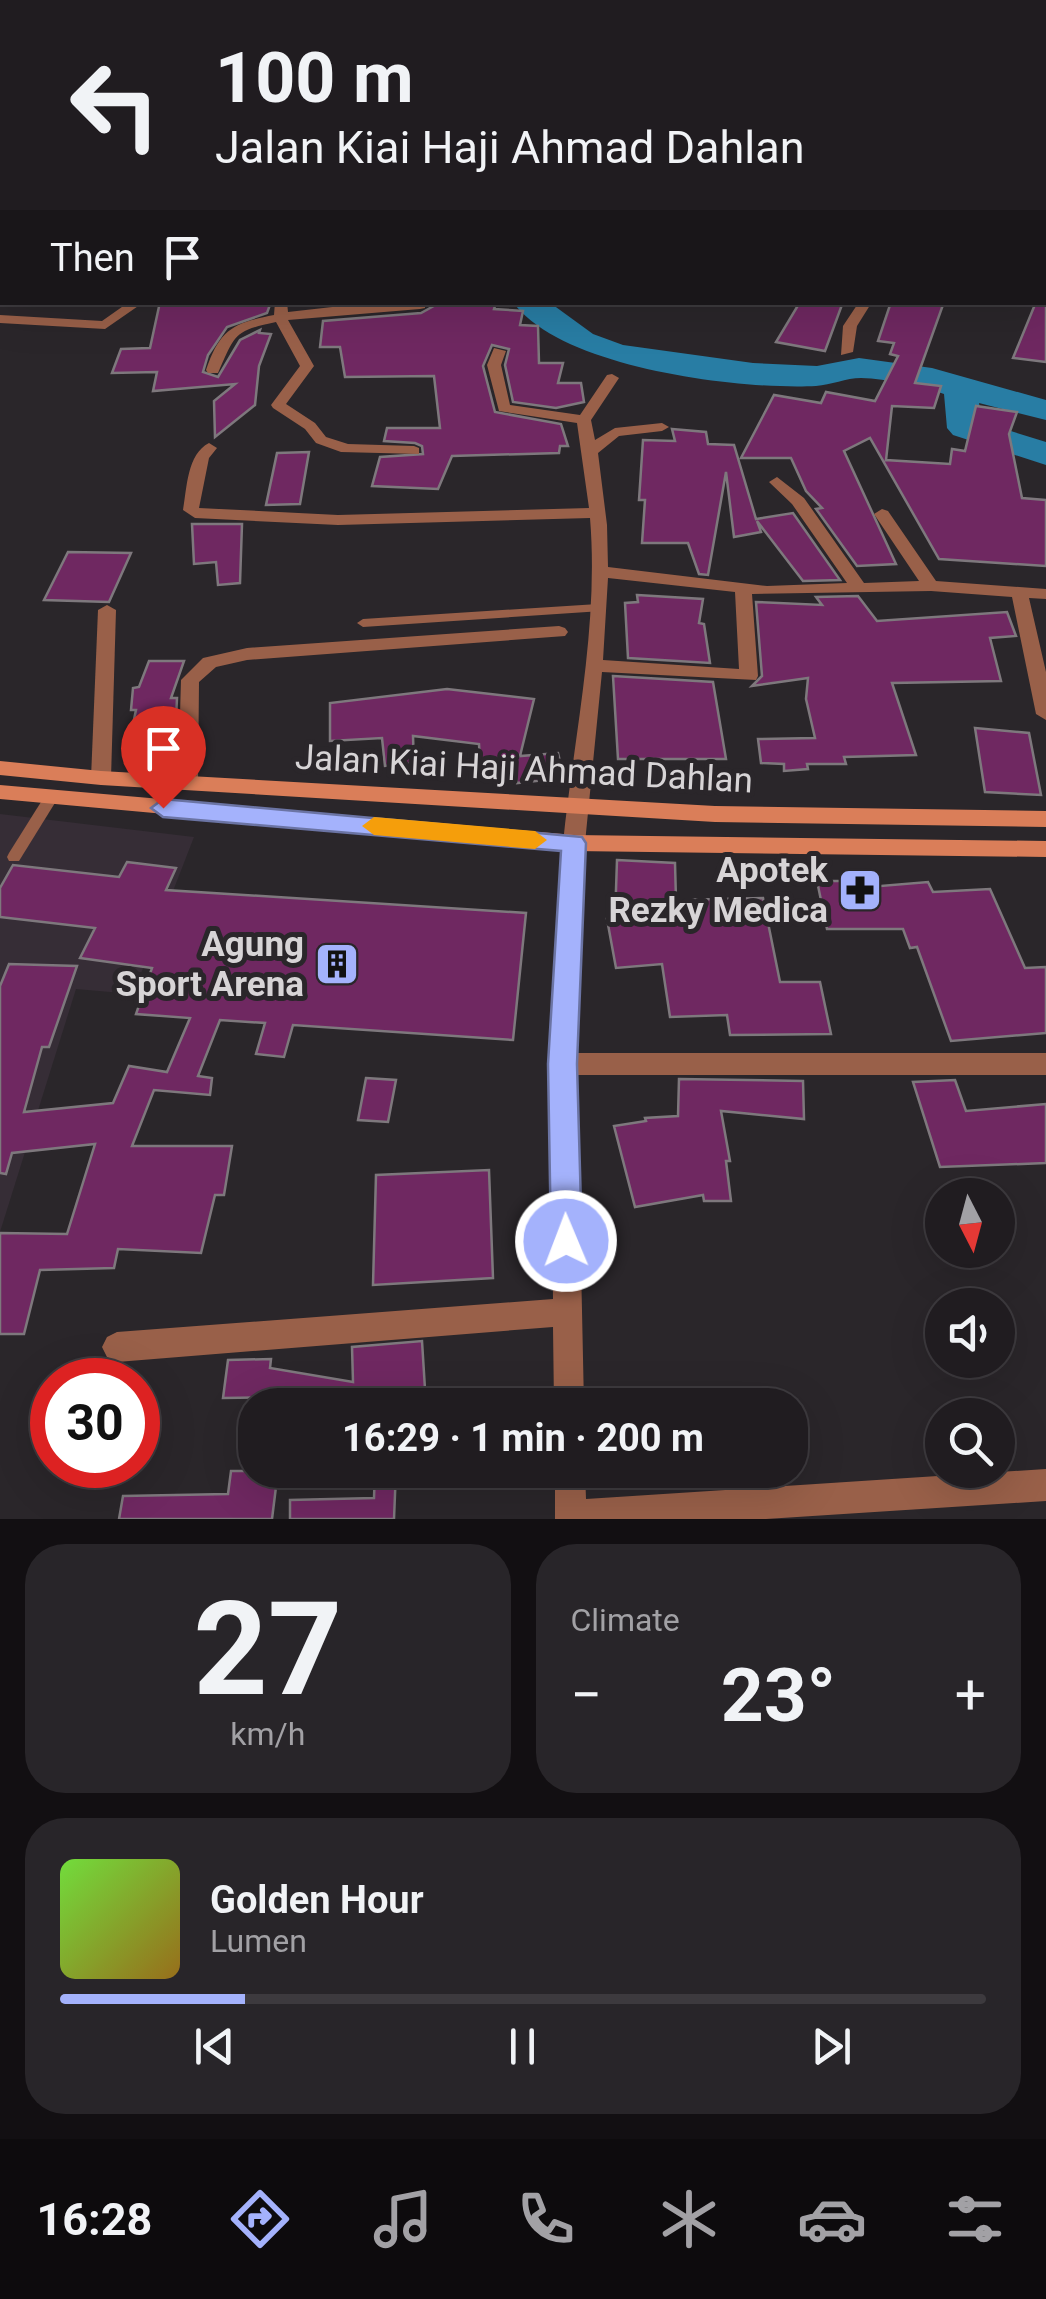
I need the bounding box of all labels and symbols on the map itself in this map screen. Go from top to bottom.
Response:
pin [121,706,206,809]
street label: Jalan Kiai Haji Ahmad Dahlan [294,737,754,801]
place label: Apotek Rezky Medica [608,850,829,931]
pharmacy icon: Apotek Rezky Medica [837,867,883,913]
place label: Agung Sport Arena [116,924,304,1005]
building icon: Agung Sport Arena [314,941,360,987]
north arrow [925,1178,1015,1268]
position arrow [514,1189,618,1293]
speed limit sign: 30 [30,1358,160,1488]

